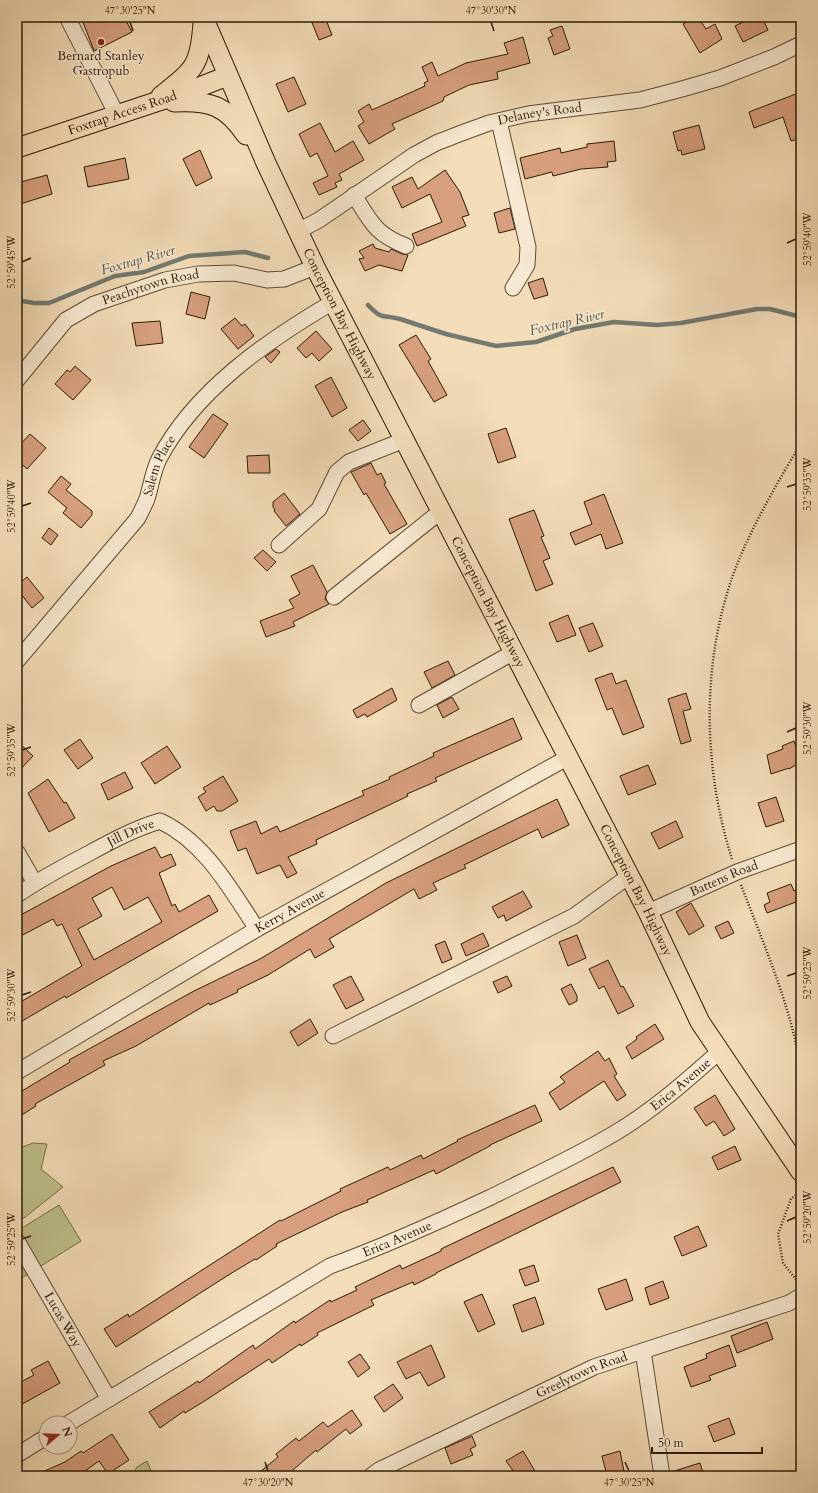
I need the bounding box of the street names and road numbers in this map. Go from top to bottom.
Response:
street label: Foxtrap Access Road [66,87,179,140]
street label: Delaney's Road [496,98,583,130]
street label: Conception Bay Highway [298,245,381,383]
street label: Peachytown Road [100,265,201,310]
street label: Salem Place [139,432,180,498]
street label: Conception Bay Highway [447,533,529,671]
street label: Jill Drive [102,814,157,852]
street label: Conception Bay Highway [595,821,677,959]
street label: Battens Road [687,856,760,901]
street label: Kerry Avenue [252,884,328,937]
street label: Erica Avenue [647,1054,715,1115]
street label: Erica Avenue [360,1216,435,1262]
street label: Lucas Way [40,1289,86,1351]
street label: Greelytown Road [533,1348,630,1403]

